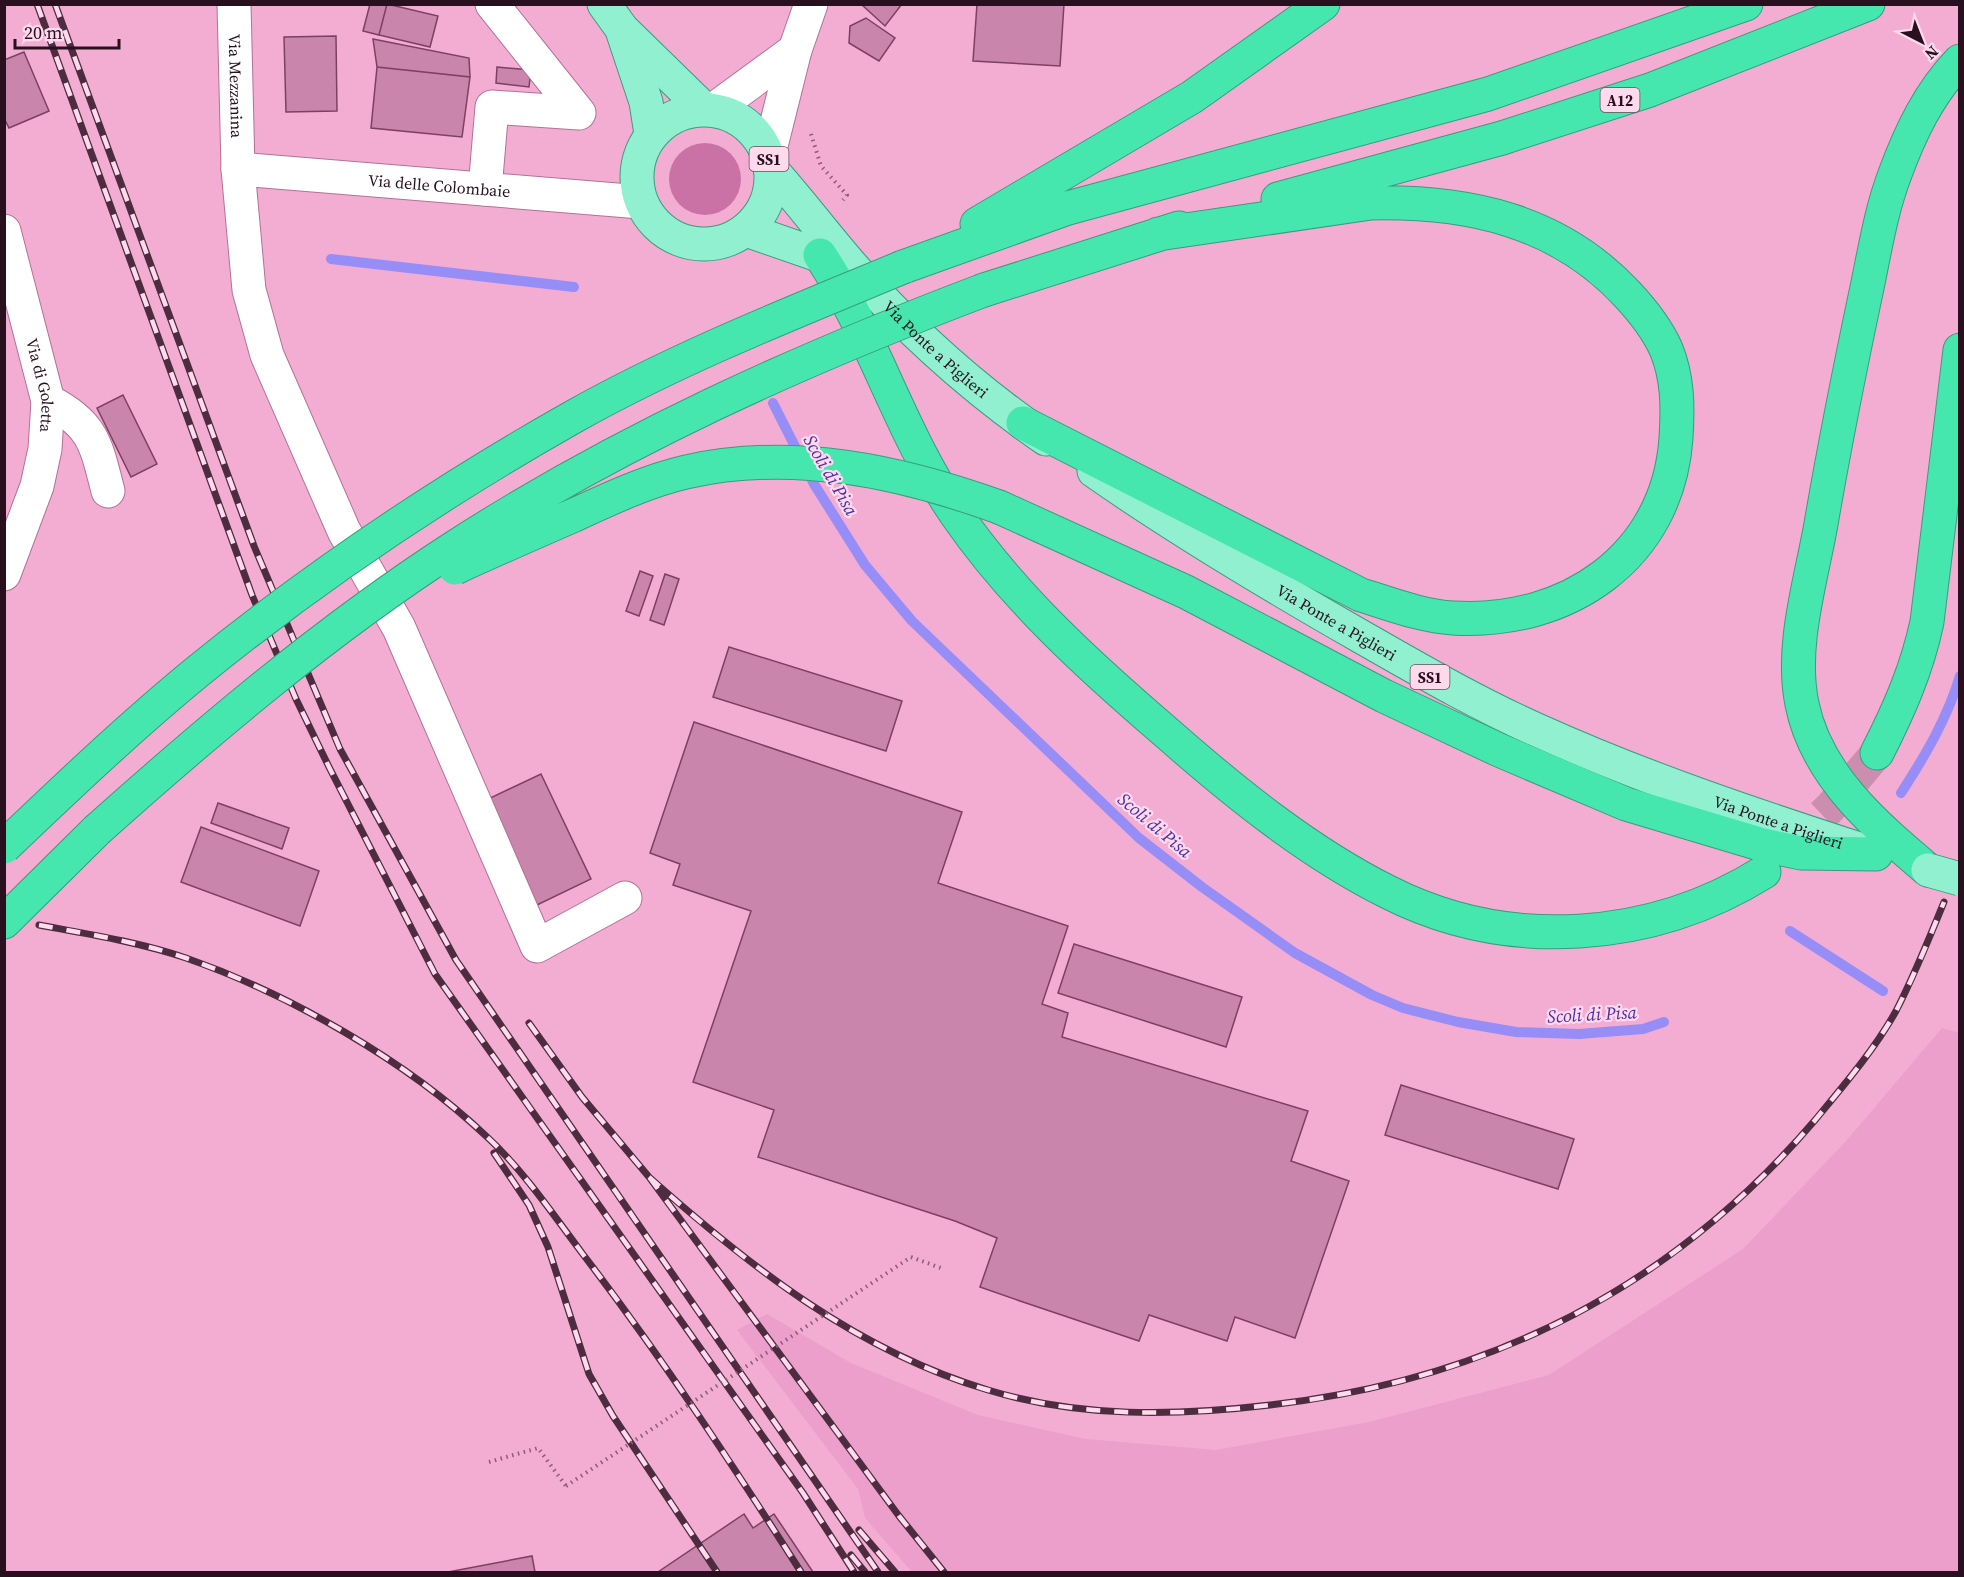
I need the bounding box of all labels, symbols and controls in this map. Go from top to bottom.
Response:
scale bar [15,12,118,50]
north arrow [1892,12,1952,72]
text: 20 m [24,20,62,45]
street label: Via Mezzanina [224,34,248,139]
text: N [1920,41,1944,65]
road number: A12 [1600,88,1640,112]
road number: SS1 [750,147,788,171]
street label: Via delle Colombaie [367,169,511,202]
street label: Via Ponte a Piglieri [878,296,993,403]
street label: Via di Goletta [21,336,59,434]
water label: Scoli di Pisa [798,430,865,521]
street label: Via Ponte a Piglieri [1272,579,1401,666]
road number: SS1 [1410,665,1450,689]
water label: Scoli di Pisa [1113,787,1198,864]
street label: Via Ponte a Piglieri [1711,790,1846,854]
water label: Scoli di Pisa [1547,999,1638,1029]

